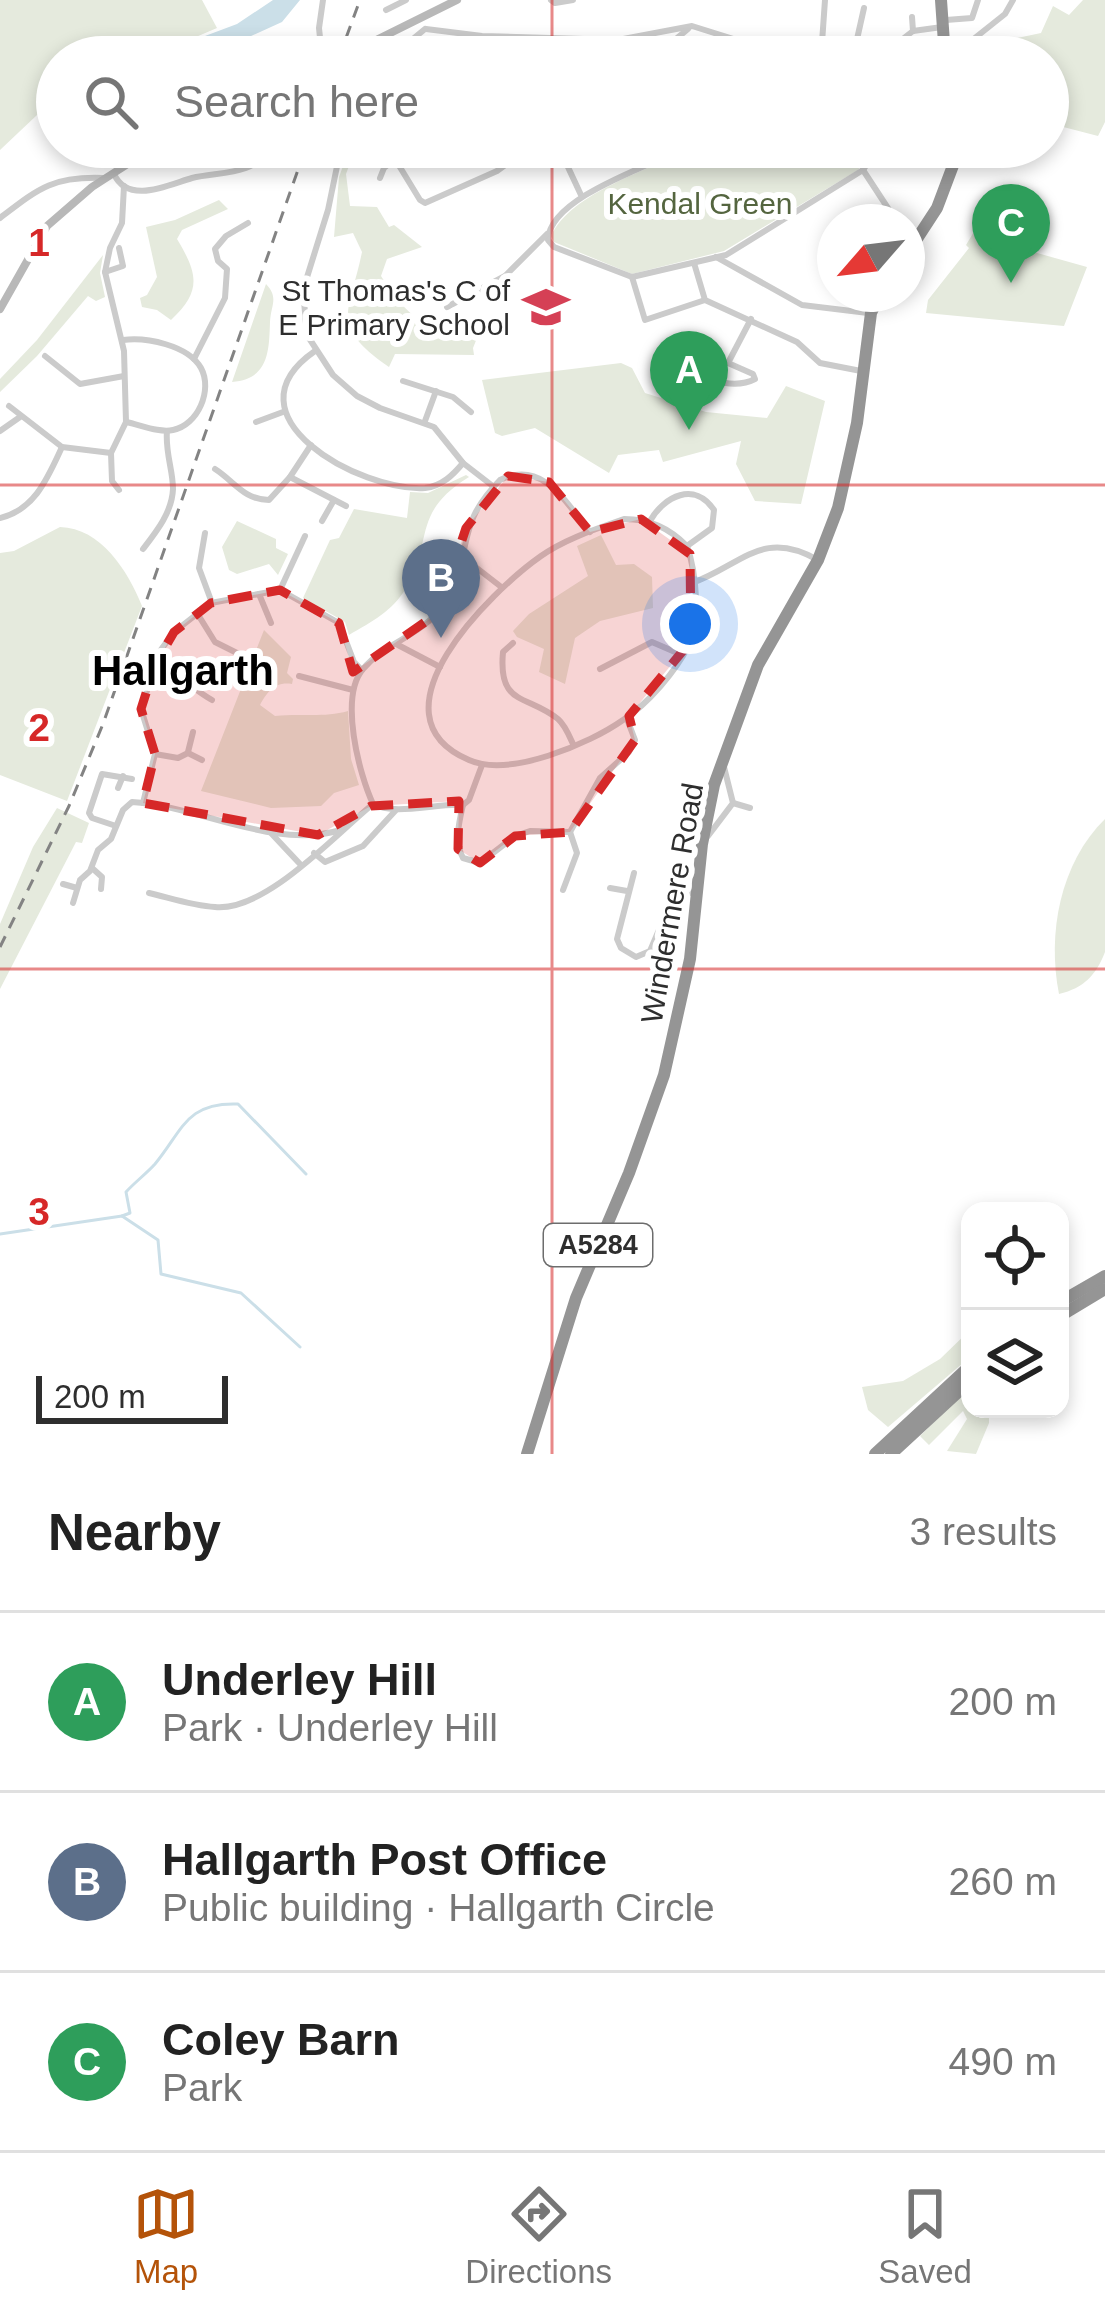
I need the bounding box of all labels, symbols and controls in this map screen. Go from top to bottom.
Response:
search box [36,36,1069,168]
icon: search [78,69,144,135]
text: Search here [174,76,419,127]
pin: C [972,184,1050,283]
park label: Kendal Green [607,187,793,220]
north arrow [817,204,925,312]
text: 1 [28,221,50,264]
place label: St Thomas's C of E Primary School [278,274,511,341]
school or university icon: St Thomas's C of E Primary School [521,282,571,332]
pin: A [650,331,728,430]
pin: B [402,539,480,638]
your location [660,594,720,654]
district label: Hallgarth [92,647,274,694]
text: 2 [28,706,50,749]
street label: Windermere Road [635,780,709,1026]
text: 3 [28,1190,50,1233]
map controls [961,1202,1069,1418]
button: locate [961,1202,1069,1310]
road number: A5284 [544,1224,652,1266]
button: layers [961,1310,1069,1418]
scale bar [36,1370,228,1423]
text: 200 m [54,1378,146,1415]
text: Nearby [48,1504,221,1561]
text: 3 results [910,1510,1057,1553]
text: Underley Hill [162,1654,437,1705]
text: A [73,1680,101,1723]
text: 200 m [949,1680,1057,1723]
text: Park · Underley Hill [162,1706,498,1749]
text: Hallgarth Post Office [162,1834,607,1885]
text: B [73,1860,101,1903]
text: 260 m [949,1860,1057,1903]
text: Public building · Hallgarth Circle [162,1886,715,1929]
text: Coley Barn [162,2014,400,2065]
text: C [73,2040,101,2083]
text: 490 m [949,2040,1057,2083]
text: Park [162,2066,242,2109]
tab: Map [133,2181,199,2291]
tab: Directions [465,2181,612,2291]
tab: Saved [878,2181,972,2291]

